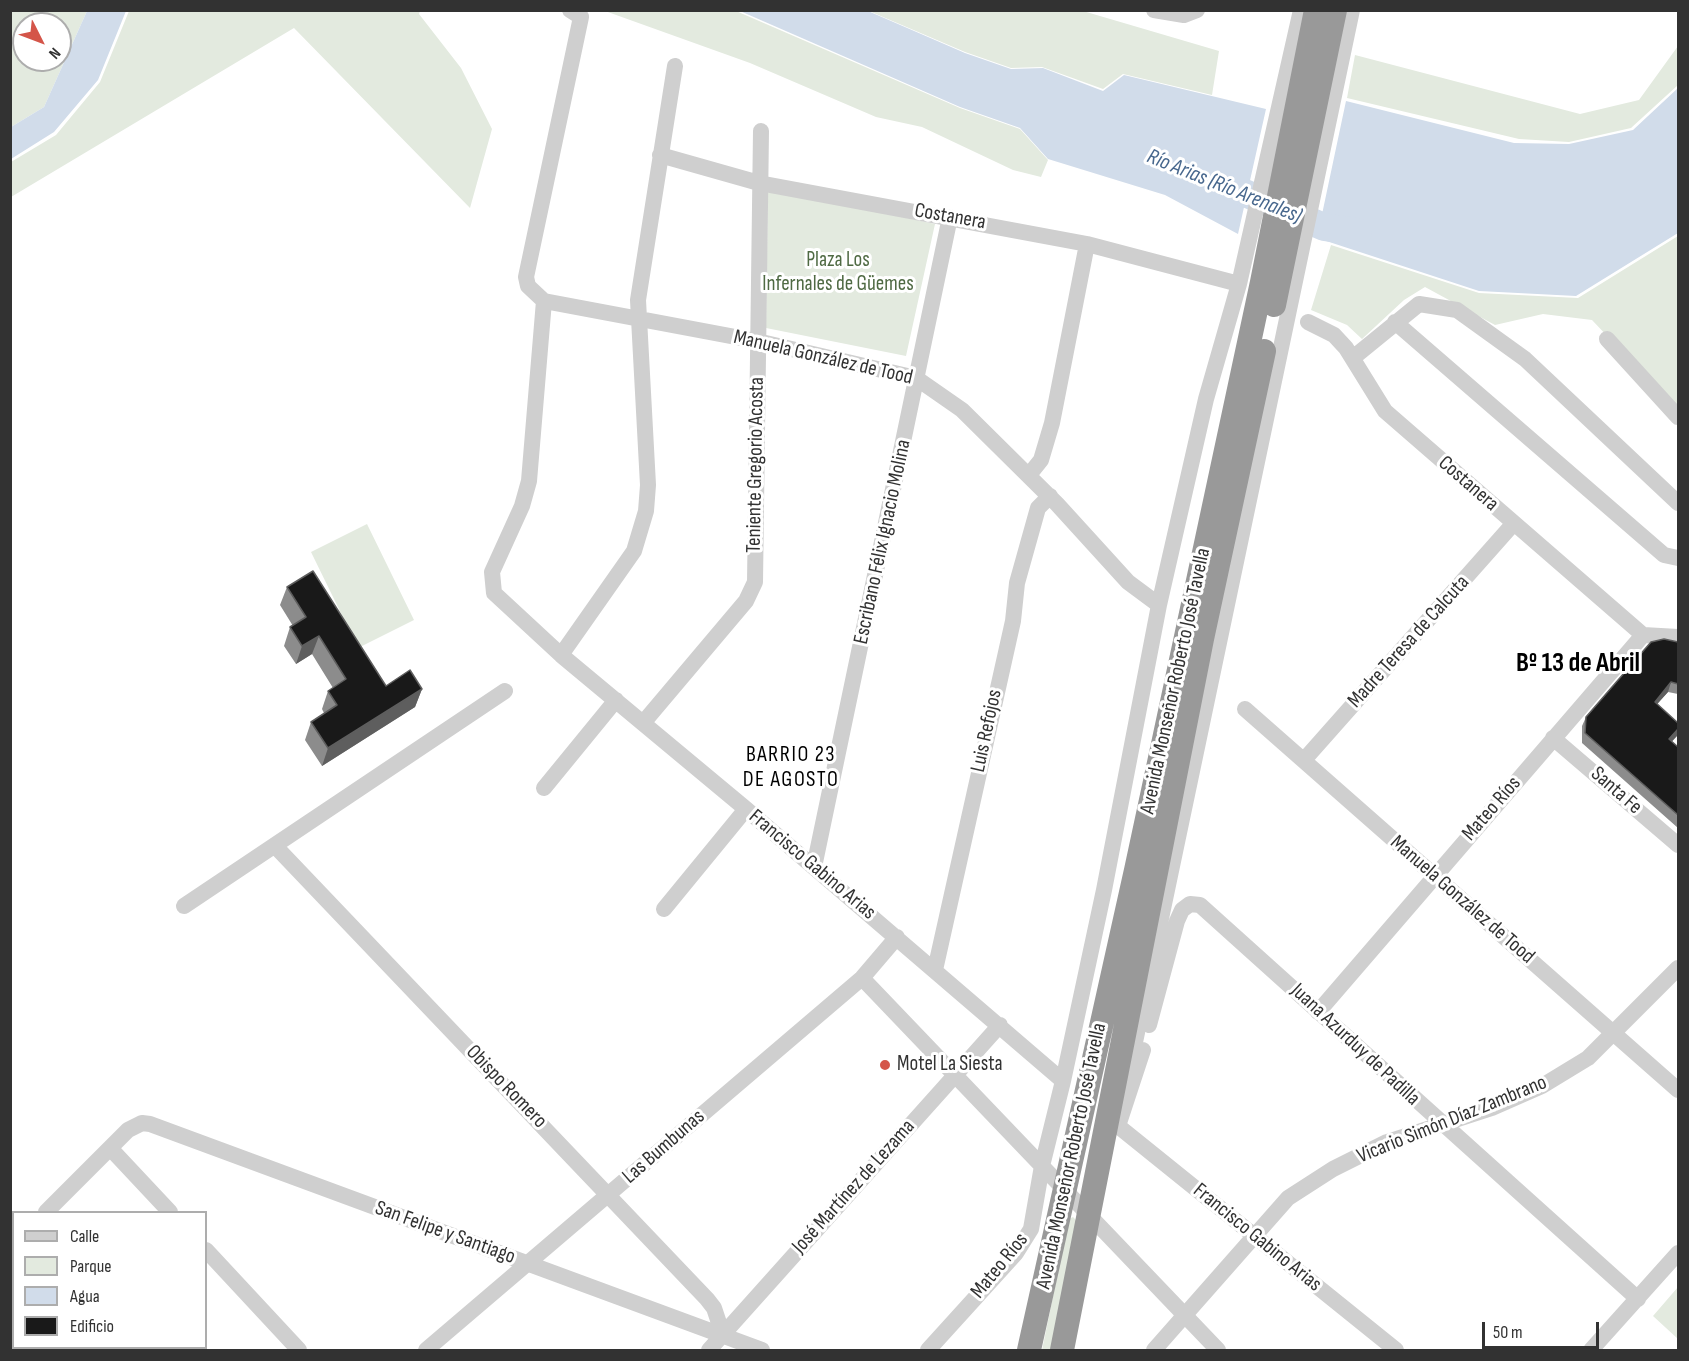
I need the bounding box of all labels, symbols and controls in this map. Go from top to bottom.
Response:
north arrow [12,12,72,72]
text: N [44,44,64,63]
water label: Río Arias (Río Arenales) [1143,144,1305,230]
street label: Costanera [912,198,988,236]
park label: Plaza Los Infernales de Güemes [762,248,914,298]
street label: Manuela González de Tood [731,325,915,391]
street label: Teniente Gregorio Acosta [742,377,770,553]
street label: Escribano Félix Ignacio Molina [849,437,917,647]
street label: Costanera [1433,451,1503,517]
street label: Avenida Monseñor Roberto José Tavella [1135,546,1217,816]
street label: Madre Teresa de Calcuta [1343,571,1475,713]
district label: Bº 13 de Abril [1516,648,1640,680]
street label: Luis Refojos [966,688,1008,774]
district label: BARRIO 23 DE AGOSTO [743,742,839,794]
street label: Santa Fe [1585,762,1647,820]
street label: Mateo Ríos [1457,772,1527,846]
street label: Francisco Gabino Arias [743,805,881,925]
street label: Manuela González de Tood [1385,830,1539,970]
street label: Juana Azurduy de Padilla [1285,979,1425,1111]
street label: Avenida Monseñor Roberto José Tavella [1031,1021,1113,1291]
street label: Obispo Romero [460,1040,552,1134]
place label: Motel La Siesta [897,1052,1003,1078]
marker: Motel La Siesta [878,1058,892,1072]
street label: Vicario Simón Díaz Zambrano [1353,1070,1551,1170]
street label: Las Bumbunas [618,1105,710,1189]
street label: José Martínez de Lezama [787,1115,921,1259]
street label: Francisco Gabino Arias [1188,1178,1326,1298]
street label: San Felipe y Santiago [371,1196,519,1270]
legend [12,1211,207,1349]
text: Calle [70,1226,99,1247]
street label: Mateo Ríos [966,1228,1034,1304]
text: Parque [70,1256,111,1277]
text: Agua [70,1286,100,1307]
scale bar [1485,1310,1602,1348]
text: Edificio [70,1316,114,1337]
text: 50 m [1493,1322,1523,1343]

